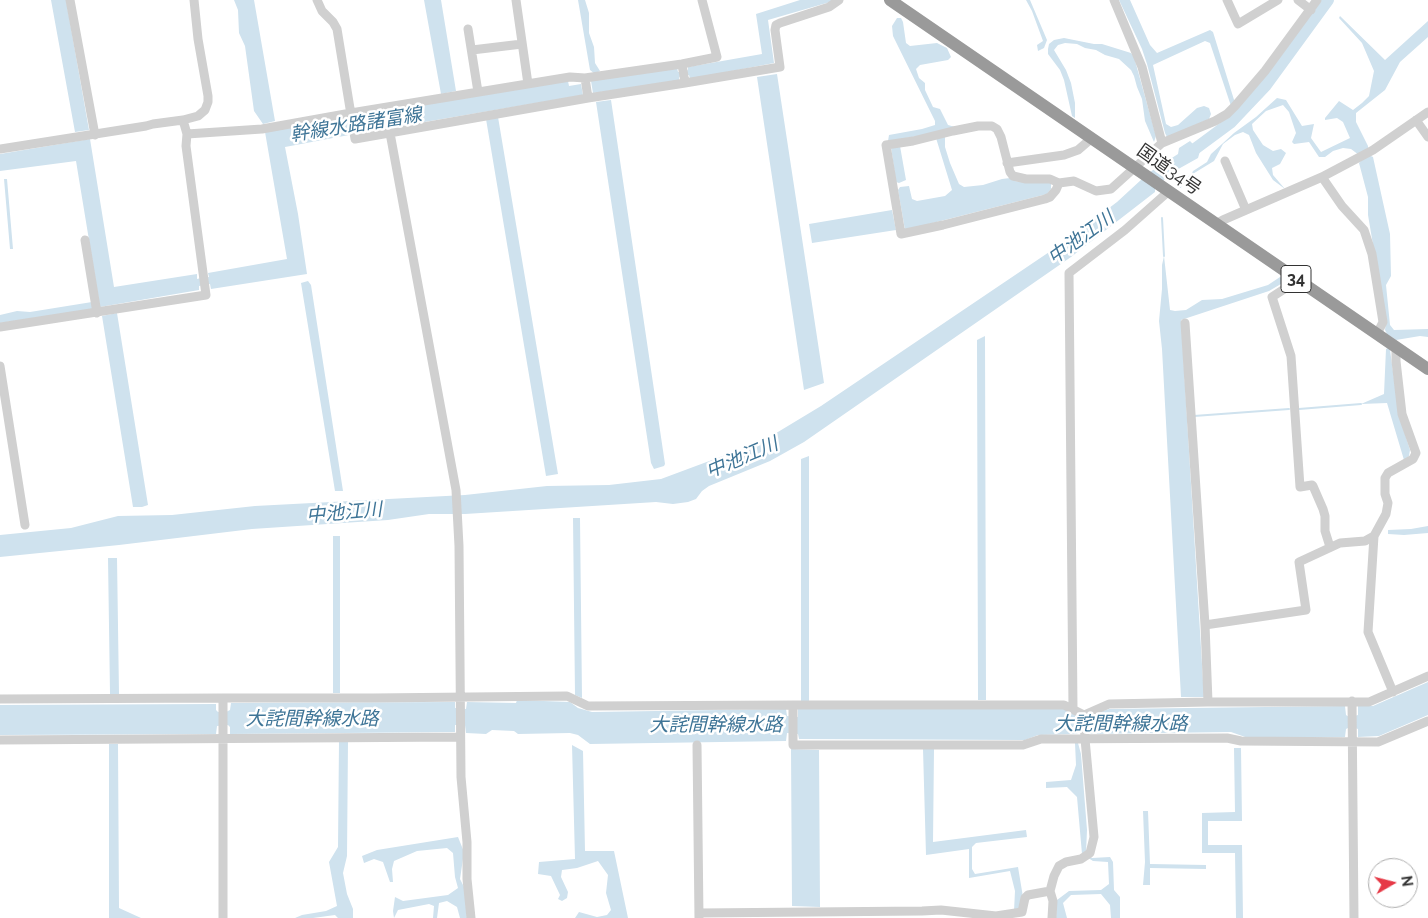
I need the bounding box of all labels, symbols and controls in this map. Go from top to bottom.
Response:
water label: 幹線水路諸富線 [289,103,423,147]
street label: 国道34号 [1133,140,1205,200]
water label: 中池江川 [1044,206,1118,270]
road number: 34 [1281,266,1311,292]
water label: 中池江川 [703,433,781,483]
water label: 中池江川 [305,498,383,528]
water label: 大詫間幹線水路 [246,708,378,730]
water label: 大詫間幹線水路 [1055,713,1187,735]
water label: 大詫間幹線水路 [650,714,782,736]
north arrow [1368,858,1418,908]
text: N [1398,875,1416,887]

